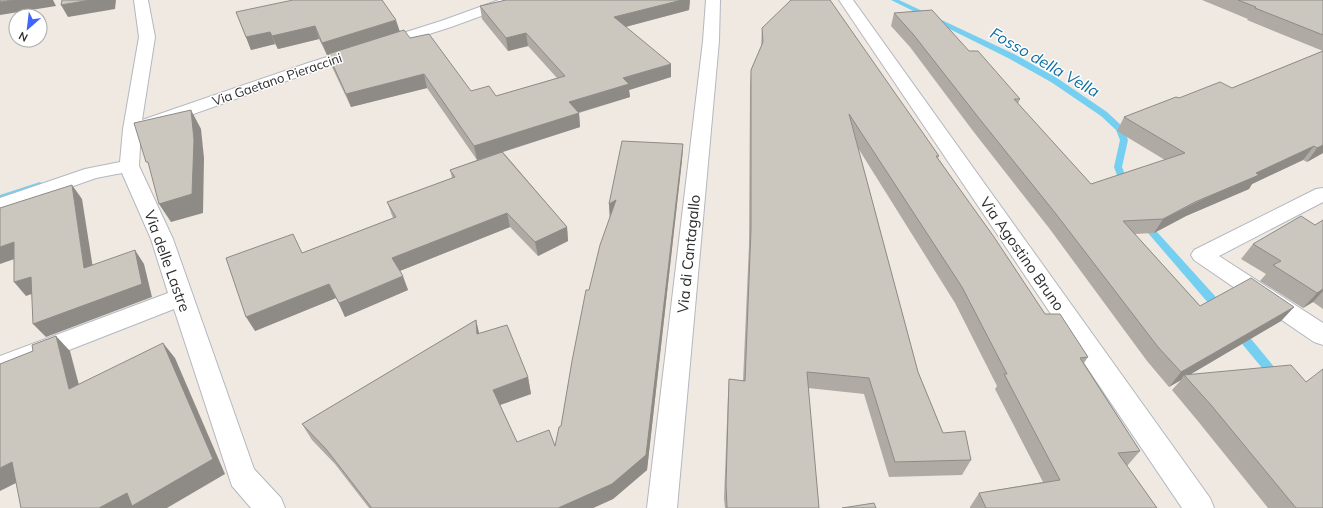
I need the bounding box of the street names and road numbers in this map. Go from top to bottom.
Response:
street label: Via Gaetano Pieraccini [210,49,344,109]
street label: Via Agostino Bruno [976,193,1069,314]
street label: Via di Cantagallo [673,194,704,314]
street label: Via delle Lastre [140,207,195,314]

